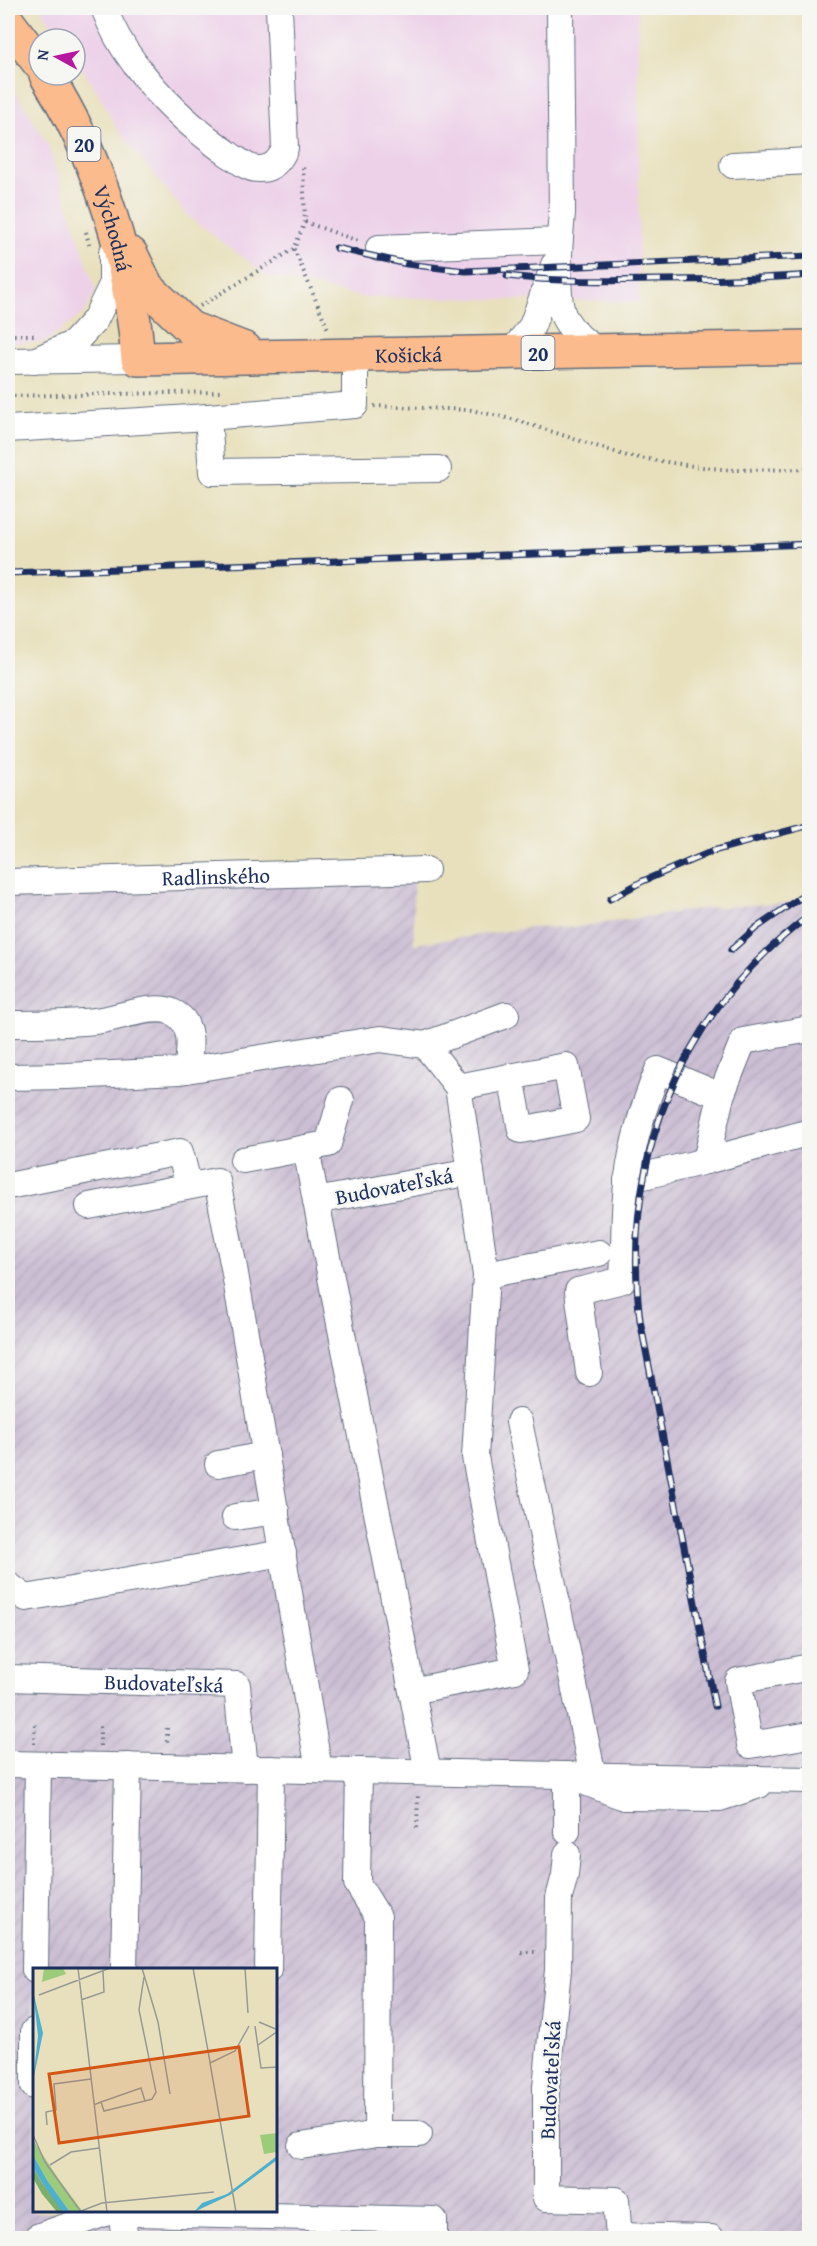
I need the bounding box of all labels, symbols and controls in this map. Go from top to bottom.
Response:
north arrow [27,27,87,87]
text: N [30,48,55,62]
road number: 20 [68,127,100,161]
street label: Východná [86,181,140,274]
road number: 20 [522,336,554,370]
street label: Košická [375,338,442,370]
street label: Radlinského [161,859,270,893]
street label: Budovateľská [333,1159,455,1213]
street label: Budovateľská [104,1665,224,1700]
inset map [33,1968,278,2213]
street label: Budovateľská [531,2020,569,2140]

